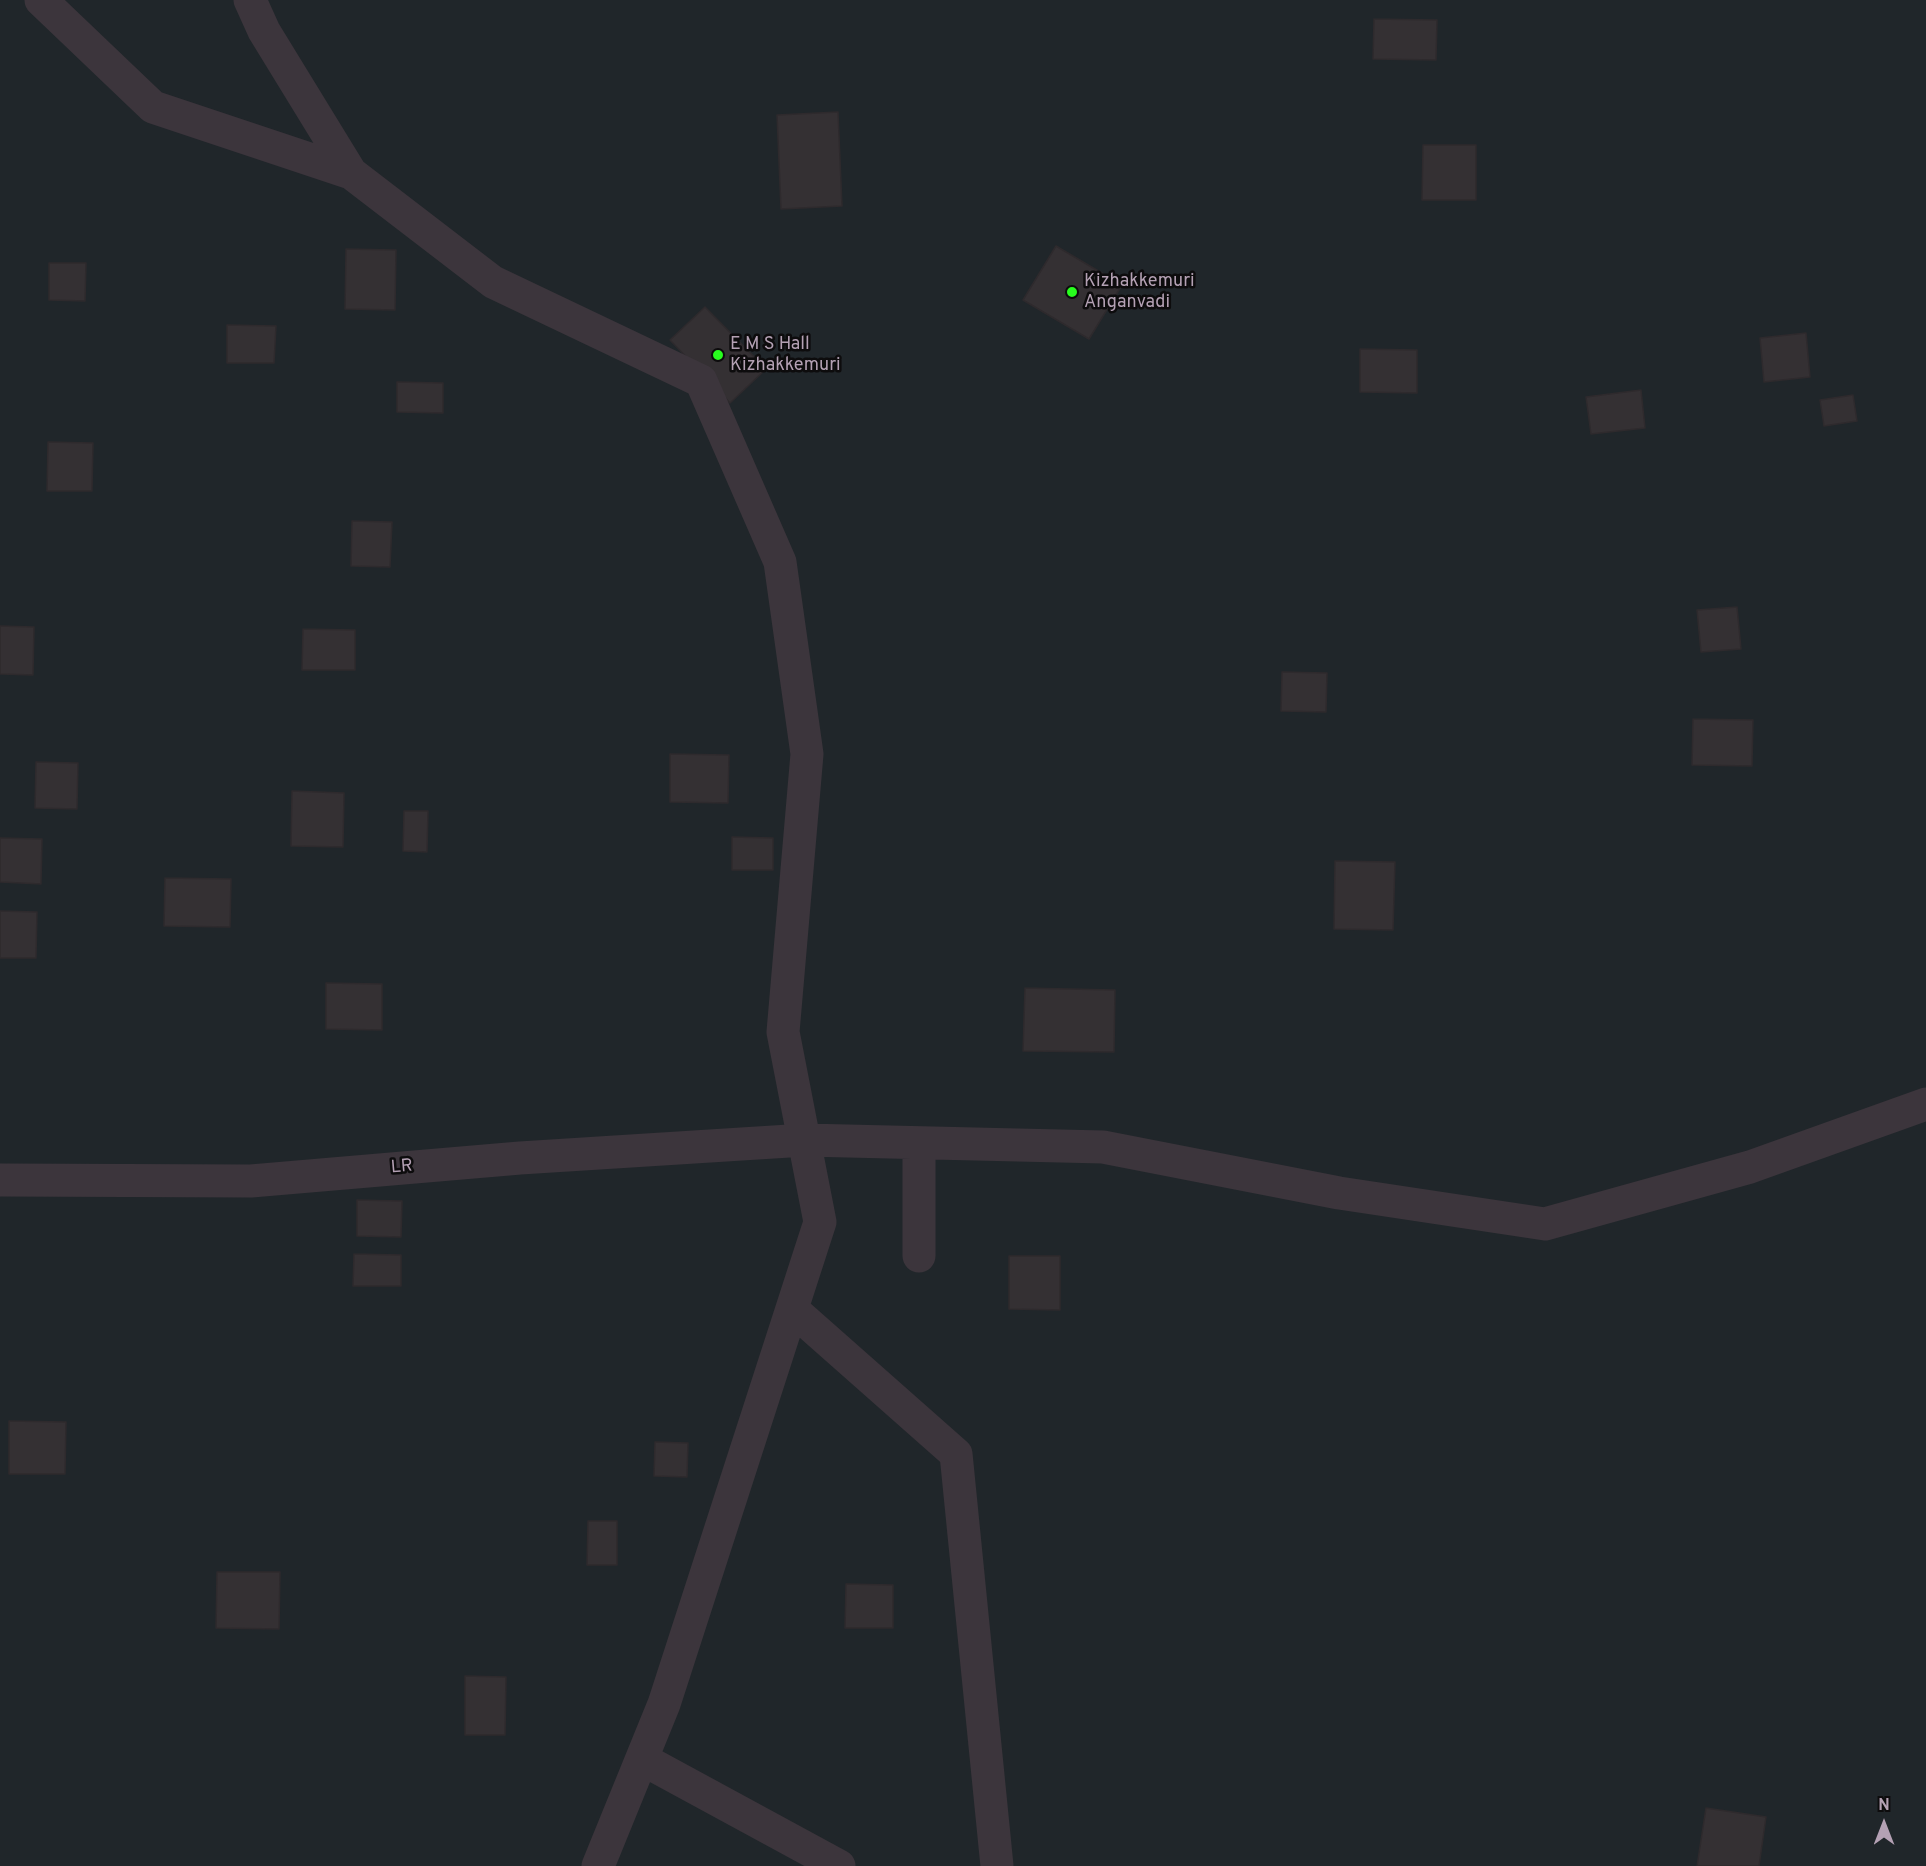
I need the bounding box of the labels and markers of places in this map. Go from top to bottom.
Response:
place label: Kizhakkemuri Anganvadi [1084,271,1195,314]
marker: Kizhakkemuri Anganvadi [1065,285,1079,299]
place label: E M S Hall Kizhakkemuri [730,334,841,376]
marker: E M S Hall Kizhakkemuri [711,348,725,362]

